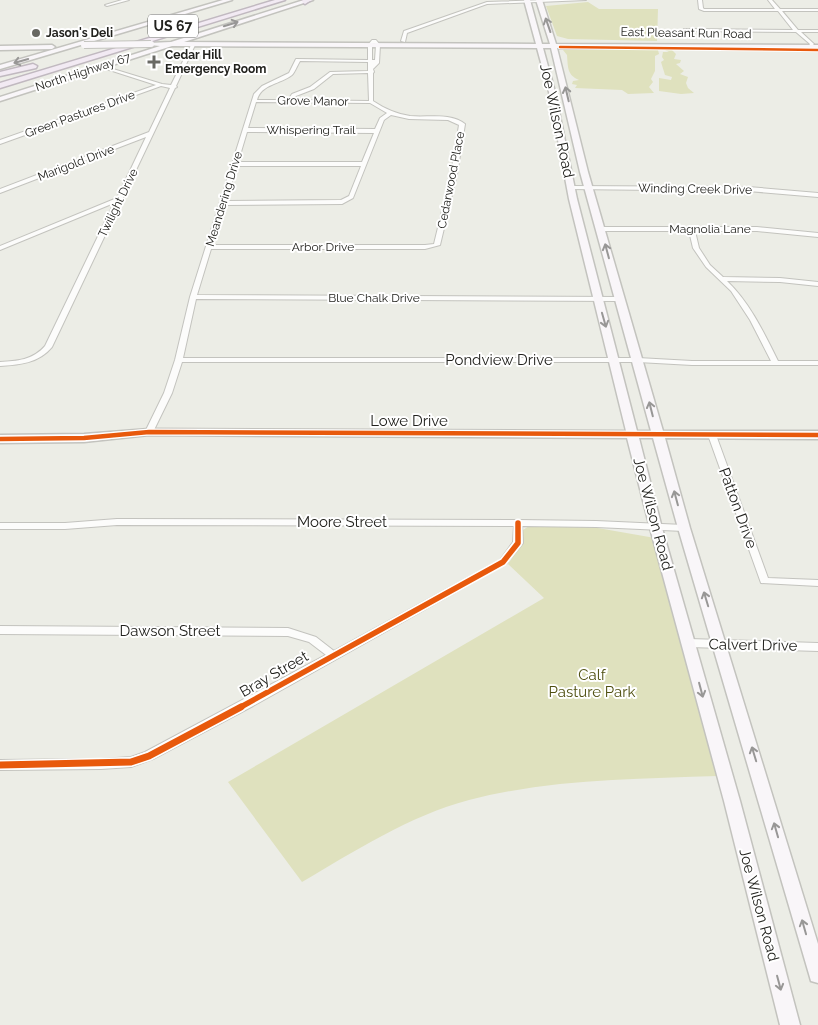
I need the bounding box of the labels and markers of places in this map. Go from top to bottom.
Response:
place label: Jason's Deli [46,26,113,40]
marker: Jason's Deli [30,27,42,39]
place label: Cedar Hill Emergency Room [165,48,266,76]
marker: Cedar Hill Emergency Room [147,55,161,69]

